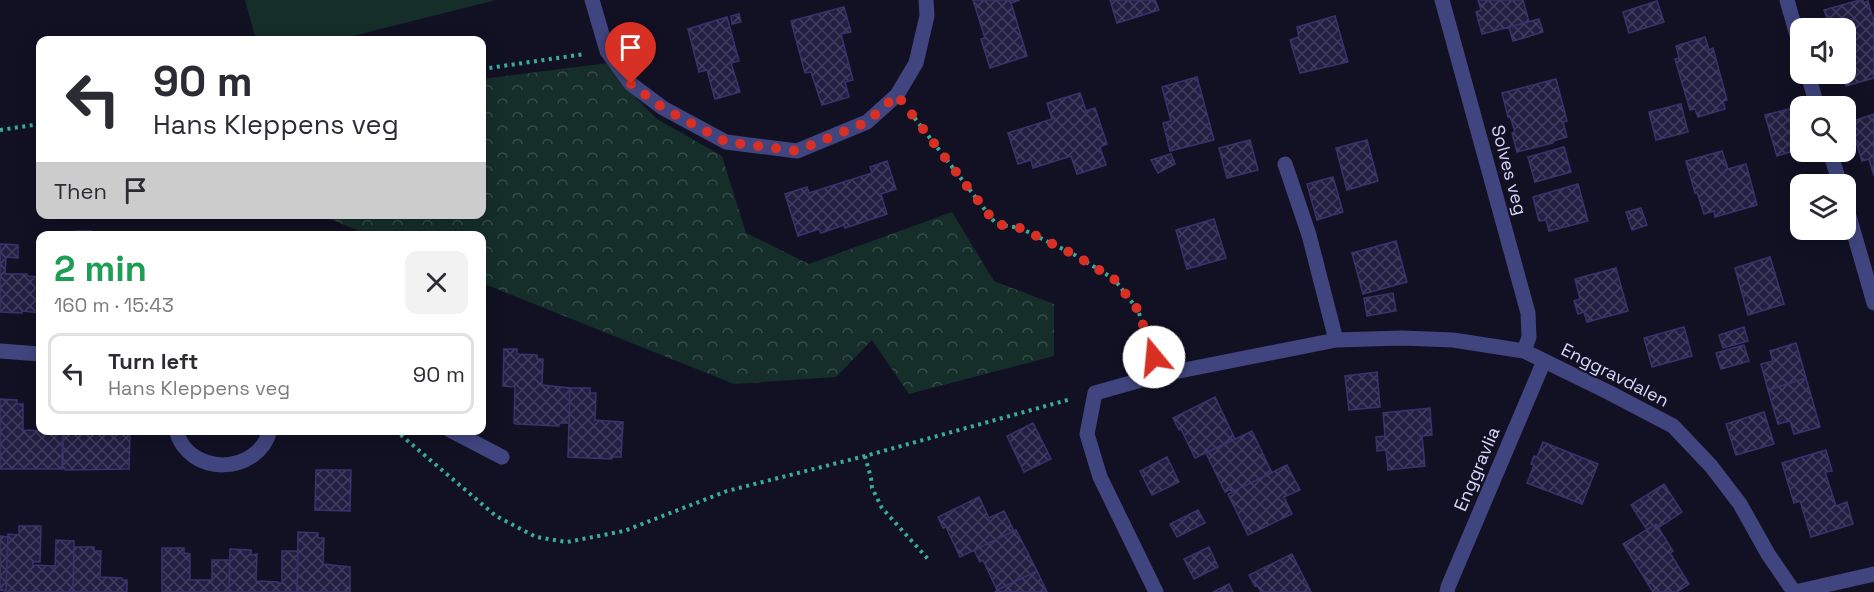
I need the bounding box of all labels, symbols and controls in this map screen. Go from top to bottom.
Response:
map controls [1790,18,1856,240]
button: sound [1790,18,1856,84]
pin [605,22,656,84]
icon: arrive [614,31,647,64]
text: 90 m [153,55,253,108]
icon: left [54,60,132,138]
button: search [1790,96,1856,162]
text: Hans Kleppens veg [153,107,399,142]
street label: Solves veg [1486,122,1533,217]
icon: arrive [119,174,152,207]
button: layers [1790,174,1856,240]
text: Then [54,177,107,205]
text: 2 min [54,246,147,292]
button: close [405,251,468,314]
text: 160 m · 15:43 [54,292,174,318]
position arrow [1122,325,1186,389]
street label: Enggravdalen [1557,338,1673,412]
text: Turn left [108,347,198,375]
icon: left [57,357,90,390]
text: 90 m [413,360,465,388]
text: Hans Kleppens veg [108,375,290,401]
street label: Enggravlia [1448,423,1505,514]

